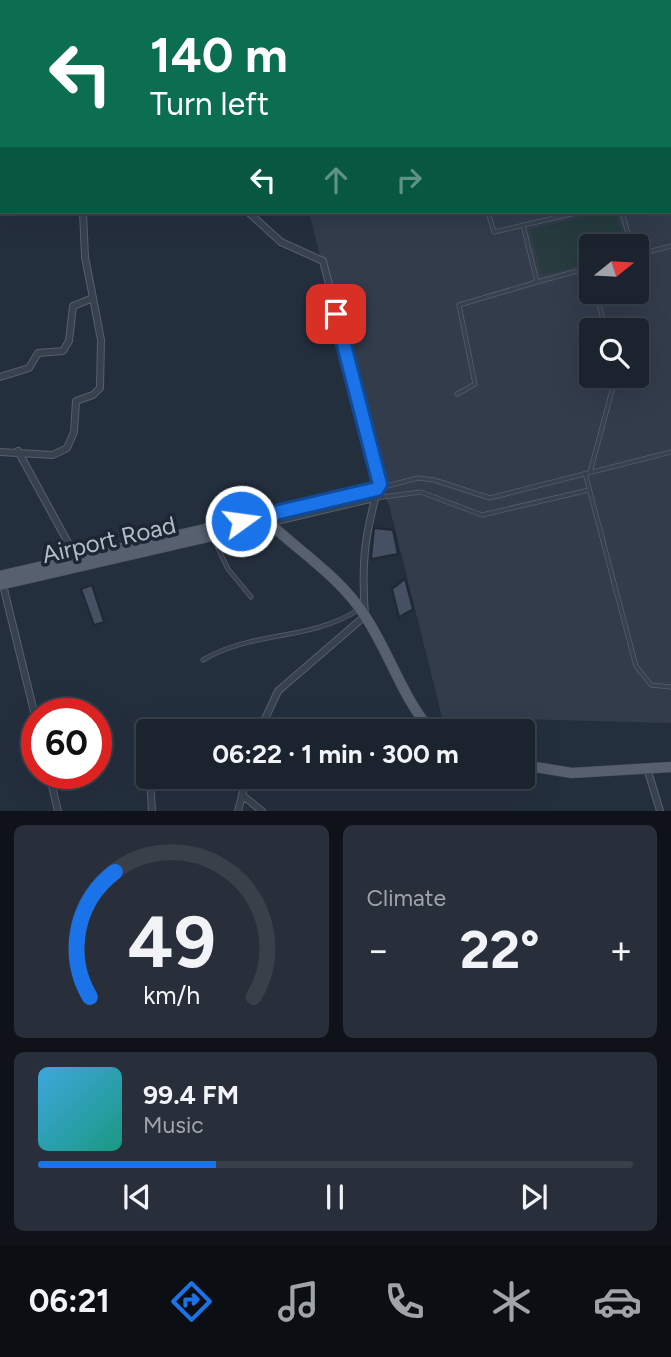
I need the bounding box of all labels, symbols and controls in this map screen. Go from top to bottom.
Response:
text: 140 m [150,25,288,84]
icon: left [35,28,126,119]
text: Turn left [150,85,269,123]
icon: left [244,161,282,199]
icon: ahead [317,161,355,199]
icon: right [390,161,428,199]
north arrow [579,234,649,304]
map controls [579,234,649,388]
pin [306,284,366,344]
icon: arrive [317,295,355,333]
button: search [579,318,649,388]
position arrow [204,484,278,558]
street label: Airport Road [39,510,179,569]
speed limit sign: 60 [21,698,112,789]
text: 06:22 · 1 min · 300 m [212,738,459,770]
text: Climate [367,884,446,912]
text: 49 [127,899,215,986]
text: 22° [460,919,540,981]
text: − [367,927,390,973]
text: + [609,927,633,973]
text: km/h [143,980,200,1010]
text: 99.4 FM [143,1079,239,1111]
text: Music [143,1111,204,1139]
icon: previous [118,1178,156,1216]
icon: pause [316,1178,354,1216]
icon: next [515,1178,553,1216]
icon: directions [167,1277,216,1326]
icon: music [274,1277,323,1326]
icon: phone [380,1277,429,1326]
icon: climate [487,1277,536,1326]
icon: car [593,1277,642,1326]
text: 06:21 [29,1282,110,1320]

